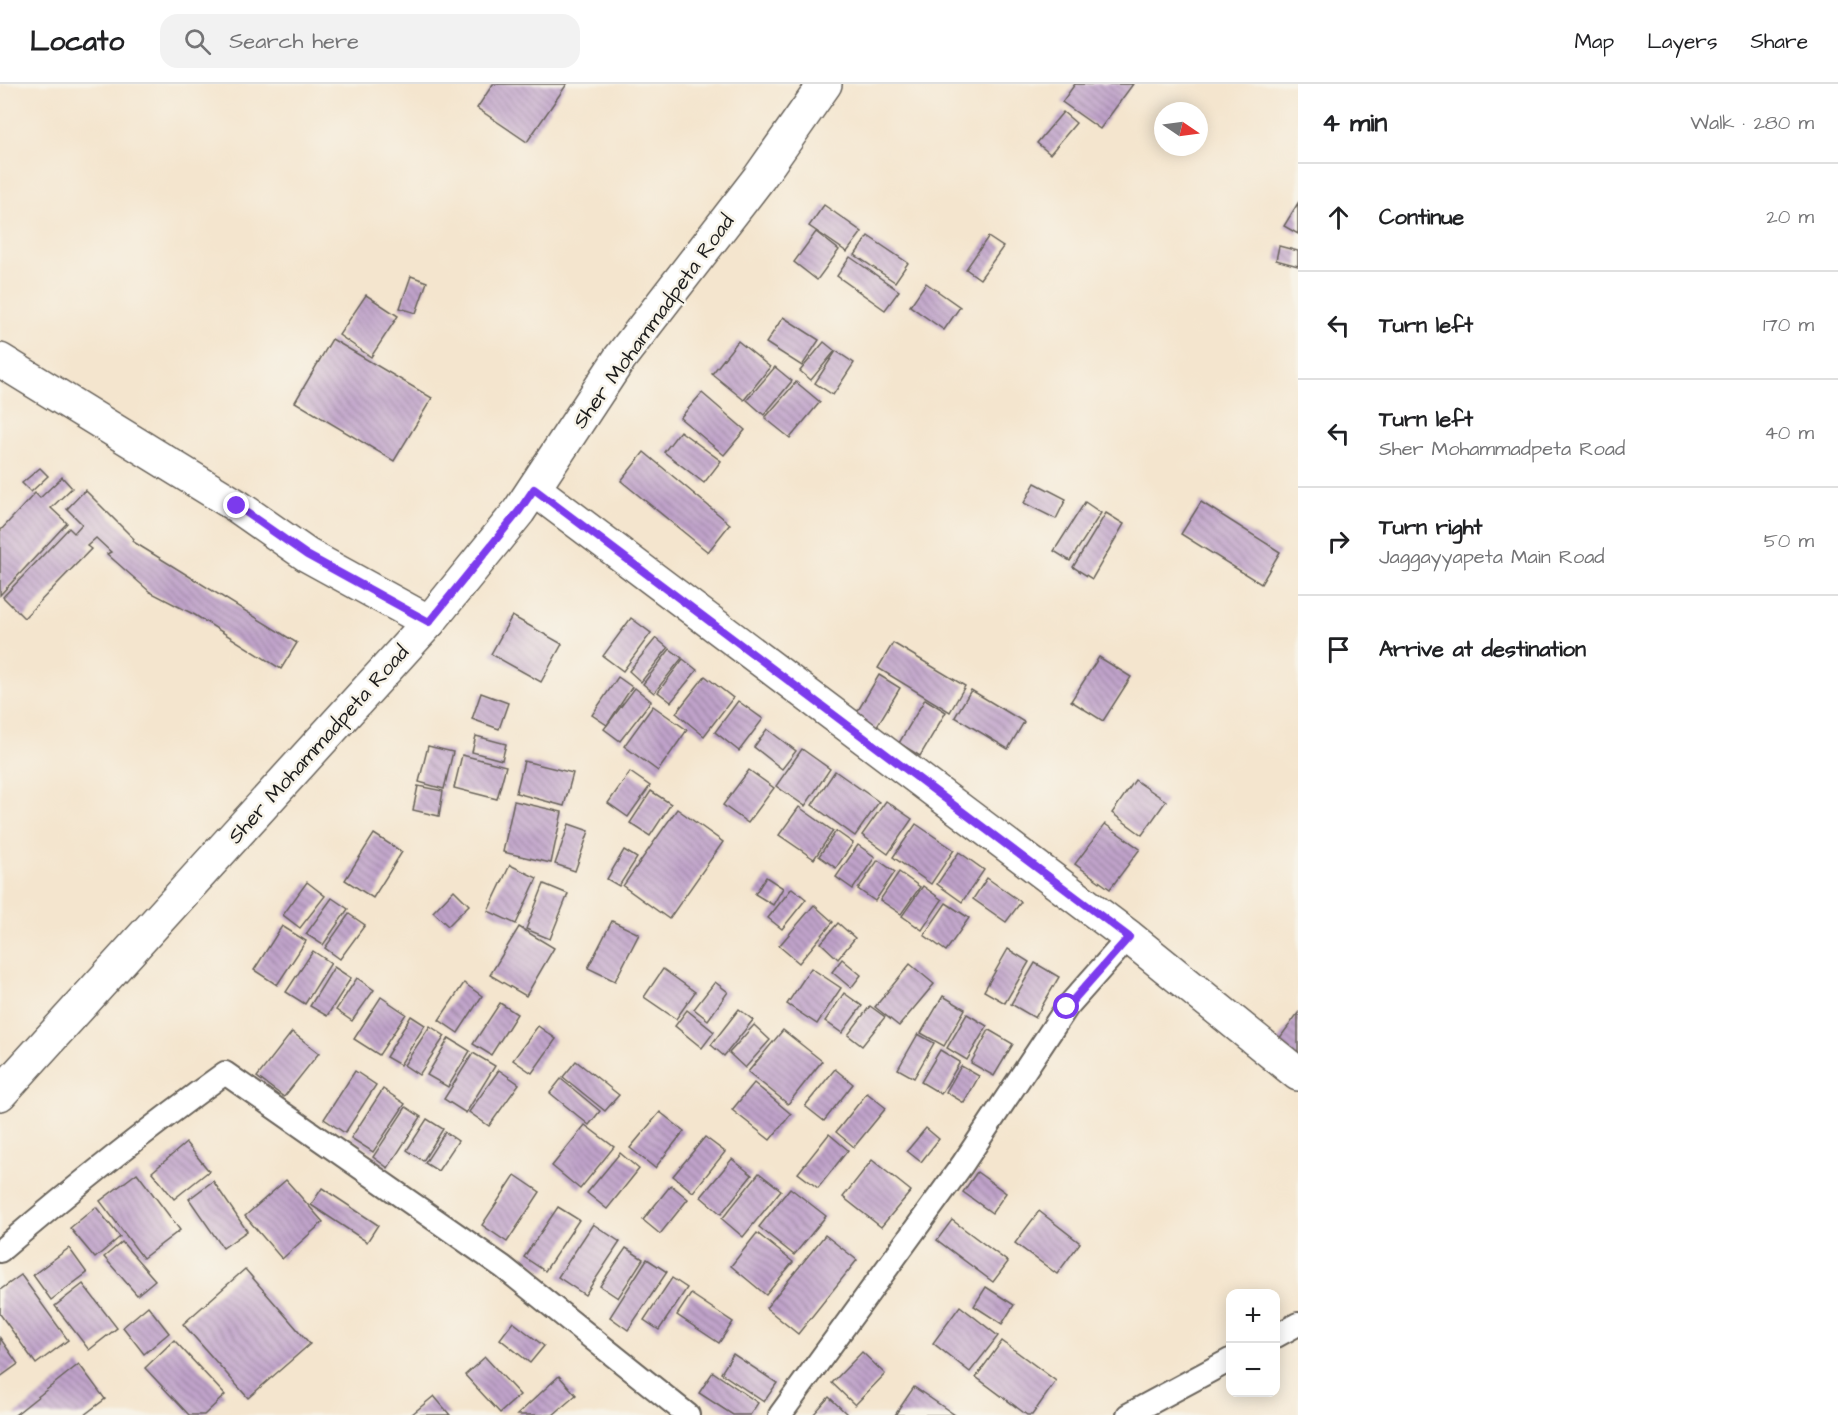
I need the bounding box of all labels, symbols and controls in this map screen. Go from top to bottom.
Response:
search box [160,14,580,68]
text: Locato [30,22,124,61]
icon: search [181,25,214,58]
text: Search here [229,26,359,57]
text: Map [1574,27,1614,56]
text: Layers [1647,27,1717,56]
text: Share [1750,27,1808,56]
north arrow [1154,102,1208,156]
text: 4 min [1322,105,1387,141]
text: Walk · 280 m [1690,109,1814,137]
icon: ahead [1322,201,1355,234]
text: Continue [1379,202,1464,233]
text: 20 m [1766,203,1814,231]
street label: Sher Mohammadpeta Road [566,208,742,435]
icon: left [1322,309,1355,342]
text: Turn left [1379,310,1473,341]
text: 170 m [1763,311,1814,339]
text: Turn left [1379,404,1473,435]
icon: left [1322,417,1355,450]
text: 40 m [1764,419,1814,447]
text: Sher Mohammadpeta Road [1379,435,1625,463]
route end [223,492,249,518]
text: Turn right [1379,512,1482,543]
icon: right [1322,525,1355,558]
text: 50 m [1764,527,1814,555]
text: Jaggayyapeta Main Road [1379,543,1605,571]
icon: arrive [1322,633,1355,666]
text: Arrive at destination [1379,634,1586,665]
street label: Sher Mohammadpeta Road [221,638,417,851]
route start [1053,993,1079,1019]
map controls [1226,1289,1280,1397]
button: + [1226,1289,1280,1343]
button: − [1226,1343,1280,1397]

